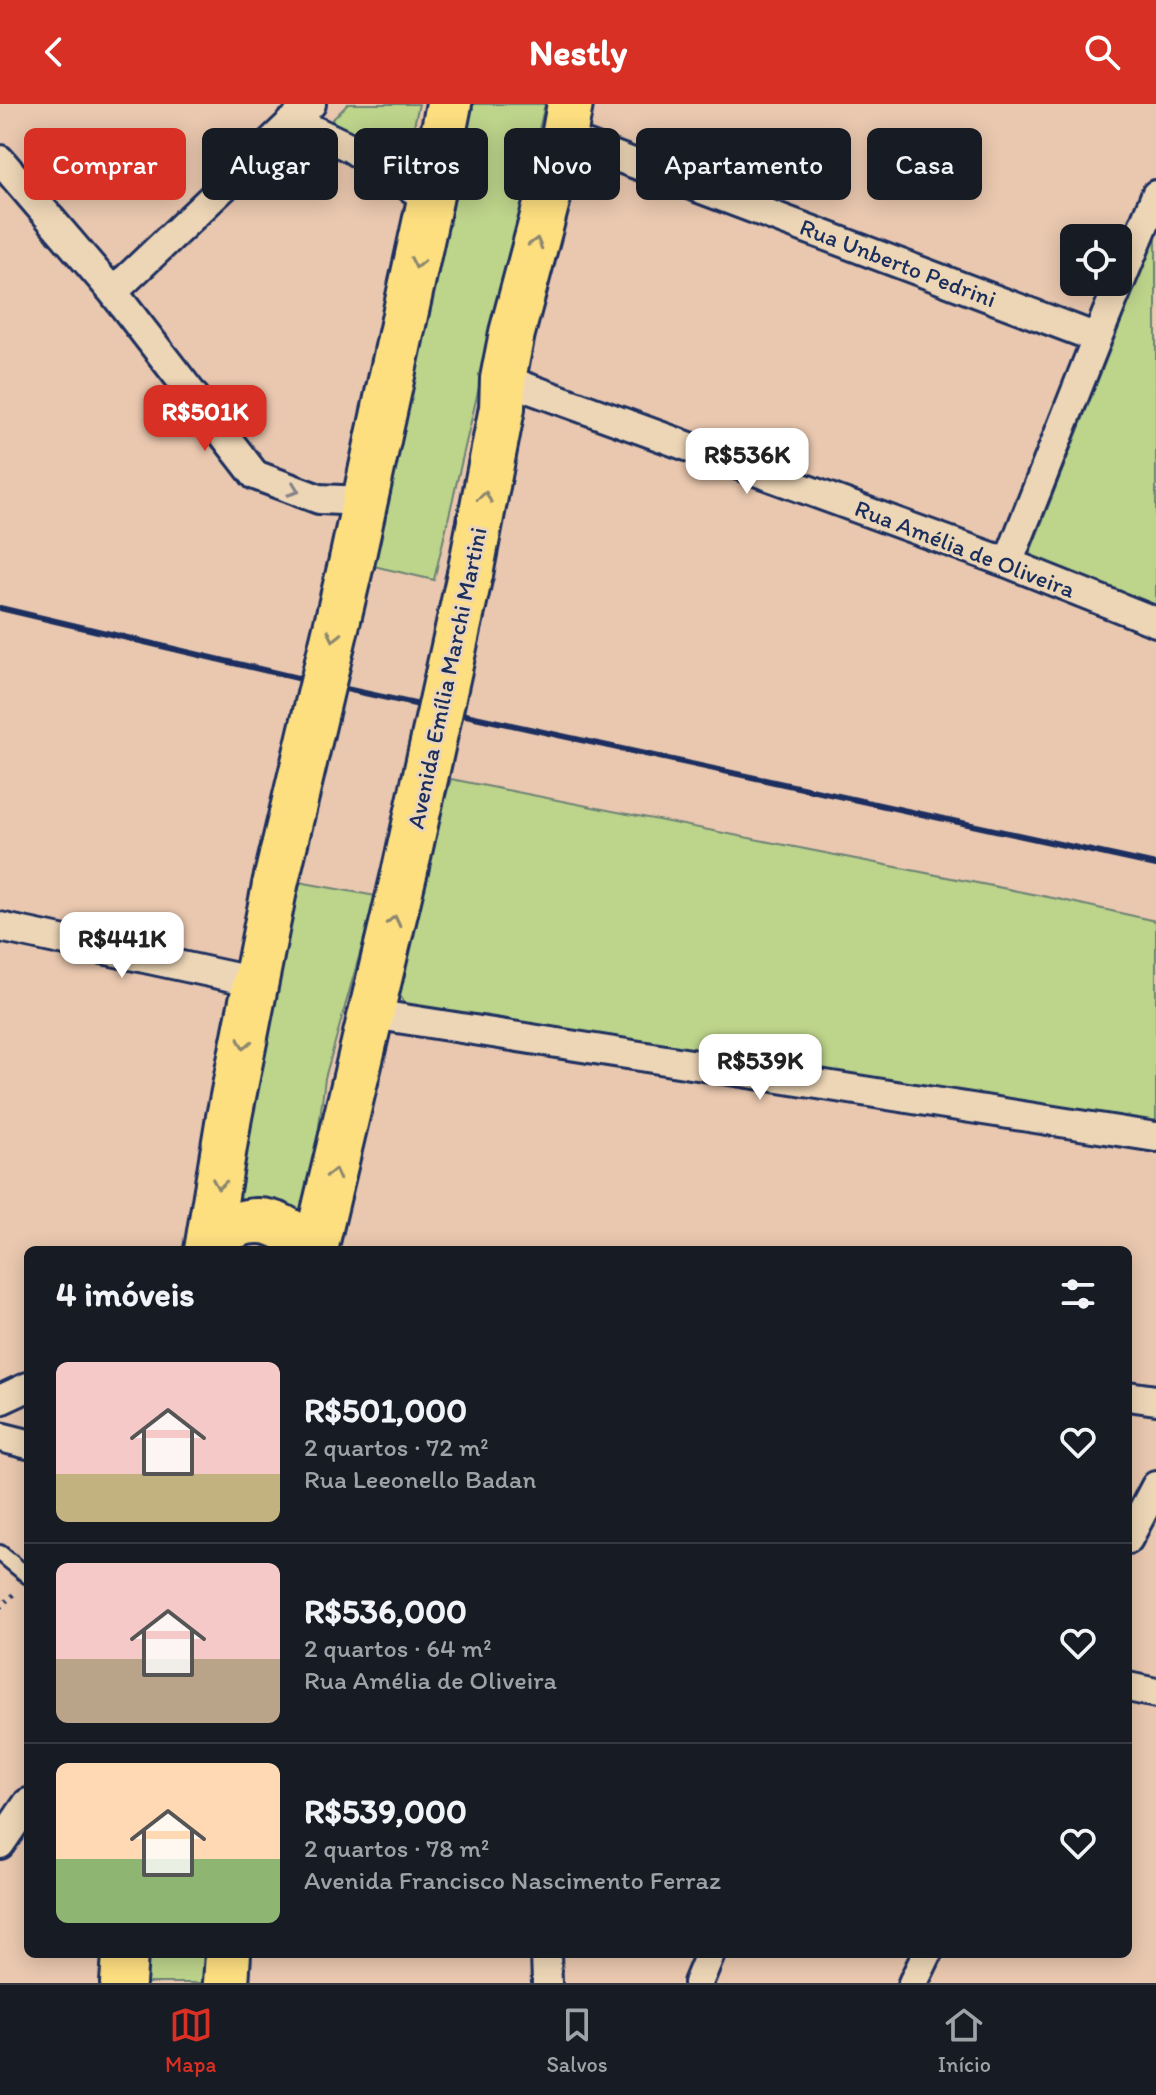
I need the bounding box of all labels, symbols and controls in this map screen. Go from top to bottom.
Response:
icon: back [32,30,76,74]
icon: search [1080,30,1124,74]
text: Nestly [529,31,627,74]
chip: Comprar [24,128,186,200]
chip: Alugar [202,128,338,200]
chip: Filtros [354,128,488,200]
chip: Novo [504,128,620,200]
chip: Apartamento [636,128,851,200]
chip: Casa [867,128,982,200]
street label: Rua Unberto Pedrini [796,212,1000,313]
map controls [1060,224,1132,296]
button: locate [1060,224,1132,296]
one-way arrow [526,236,543,250]
one-way arrow [409,255,426,269]
pin: R$501K [140,385,270,453]
text: R$501K [162,395,248,427]
pin: R$536K [682,428,812,496]
text: R$536K [704,438,790,470]
one-way arrow [286,480,300,497]
one-way arrow [476,491,493,504]
street label: Rua Amélia de Oliveira [851,493,1080,604]
street label: Avenida Emília Marchi Martini [400,525,493,831]
one-way arrow [327,629,344,642]
pin: R$441K [57,912,187,980]
one-way arrow [385,915,402,929]
text: R$441K [78,922,166,954]
pin: R$539K [695,1034,825,1102]
one-way arrow [236,1038,253,1051]
text: R$539K [717,1044,803,1076]
one-way arrow [324,1168,341,1182]
one-way arrow [211,1177,228,1191]
icon: filters [1056,1272,1100,1316]
text: 4 imóveis [56,1274,195,1315]
text: R$501,000 [304,1390,467,1431]
icon: home [120,1394,216,1490]
icon: heart [1056,1420,1100,1464]
text: 2 quartos · 72 m² [304,1431,489,1463]
text: Rua Leeonello Badan [304,1463,536,1495]
text: R$536,000 [304,1591,467,1632]
icon: home [120,1595,216,1691]
icon: heart [1056,1621,1100,1665]
text: 2 quartos · 64 m² [304,1632,492,1664]
text: Rua Amélia de Oliveira [304,1664,557,1696]
text: R$539,000 [304,1791,467,1832]
icon: home [120,1795,216,1891]
icon: heart [1056,1821,1100,1865]
text: 2 quartos · 78 m² [304,1832,489,1864]
text: Avenida Francisco Nascimento Ferraz [304,1864,721,1896]
tab: Mapa [165,2003,216,2078]
tab: Salvos [546,2003,608,2078]
tab: Início [938,2003,991,2078]

